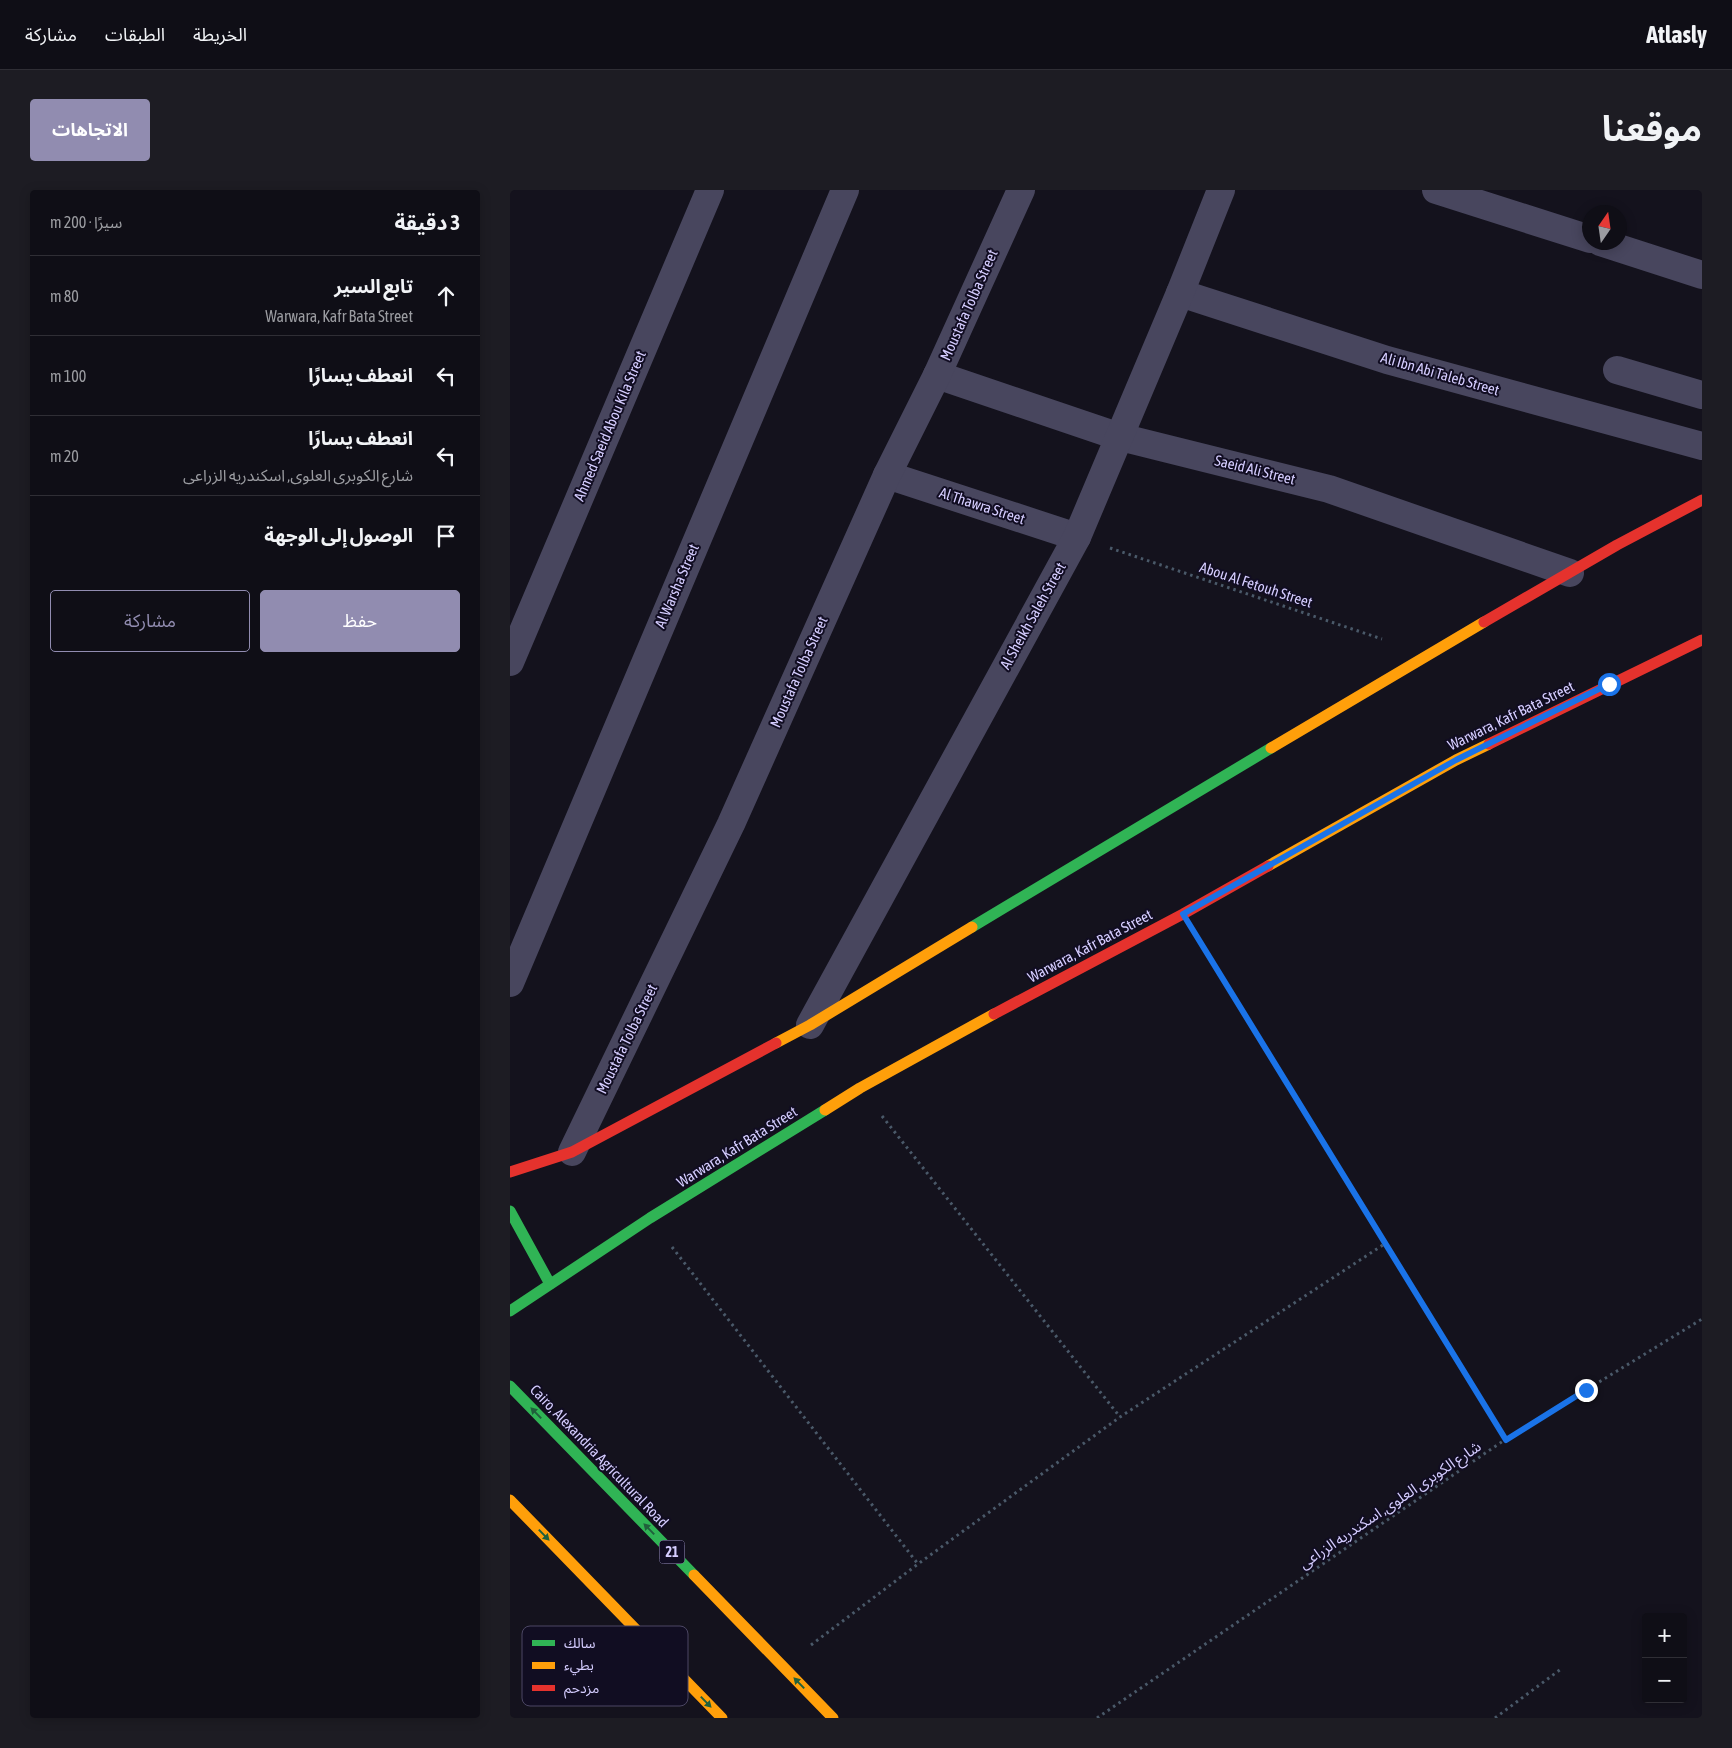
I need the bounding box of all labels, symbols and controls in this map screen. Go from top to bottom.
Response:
text: Atlasly [1646,21,1707,48]
text: مشاركة [25,24,77,45]
text: الطبقات [105,24,165,45]
text: الخريطة [193,24,247,45]
button: الاتجاهات [30,99,150,161]
text: موقعنا [1602,108,1702,148]
north arrow [1582,205,1627,250]
text: 3 دقيقة [394,210,460,234]
text: سيرًا · 200 m [50,213,122,231]
street label: Moustafa Tolba Street [936,247,1001,363]
text: تابع السير [334,275,413,297]
icon: ahead [432,282,460,310]
text: 80 m [50,287,79,305]
text: Warwara, Kafr Bata Street [265,307,413,325]
street label: Ahmed Saeid Abou Kila Street [570,348,649,503]
street label: Ali Ibn Abi Taleb Street [1379,348,1501,399]
icon: left [432,362,460,390]
text: انعطف يسارًا [308,364,413,386]
text: 100 m [50,367,86,385]
text: انعطف يسارًا [308,427,413,449]
icon: left [432,442,460,470]
text: 20 m [50,447,79,465]
street label: Saeid Ali Street [1213,451,1297,488]
text: شارع الكوبرى العلوى, اسكندريه الزراعى [183,466,413,484]
street label: Al Thawra Street [937,484,1027,527]
icon: arrive [432,522,460,550]
text: الوصول إلى الوجهة [264,524,413,546]
street label: Al Warsha Street [651,541,702,630]
street label: Abou Al Fetouh Street [1198,558,1315,611]
street label: Al Sheikh Saleh Street [996,559,1069,672]
button: مشاركة [50,590,250,652]
button: حفظ [260,590,460,652]
street label: Moustafa Tolba Street [766,614,831,730]
route start [1598,673,1621,696]
street label: Warwara, Kafr Bata Street [1445,678,1577,754]
street label: Warwara, Kafr Bata Street [1025,906,1155,986]
street label: Moustafa Tolba Street [593,981,660,1096]
street label: Warwara, Kafr Bata Street [674,1103,800,1190]
route end [1575,1379,1598,1402]
street label: Cairo, Alexandria Agricultural Road [527,1381,672,1530]
one-way arrow [530,1407,542,1419]
street label: شارع الكوبرى العلوى, اسكندريه الزراعى [1296,1437,1486,1575]
one-way arrow [643,1523,655,1535]
one-way arrow [538,1528,550,1540]
road number: 21 [660,1540,684,1564]
map controls [1642,1613,1687,1703]
button: + [1642,1613,1687,1658]
legend [522,1626,688,1706]
text: سالك [564,1635,596,1651]
text: بطيء [564,1657,594,1676]
button: − [1642,1658,1687,1703]
one-way arrow [793,1677,805,1689]
text: مزدحم [564,1680,599,1699]
one-way arrow [700,1695,712,1707]

